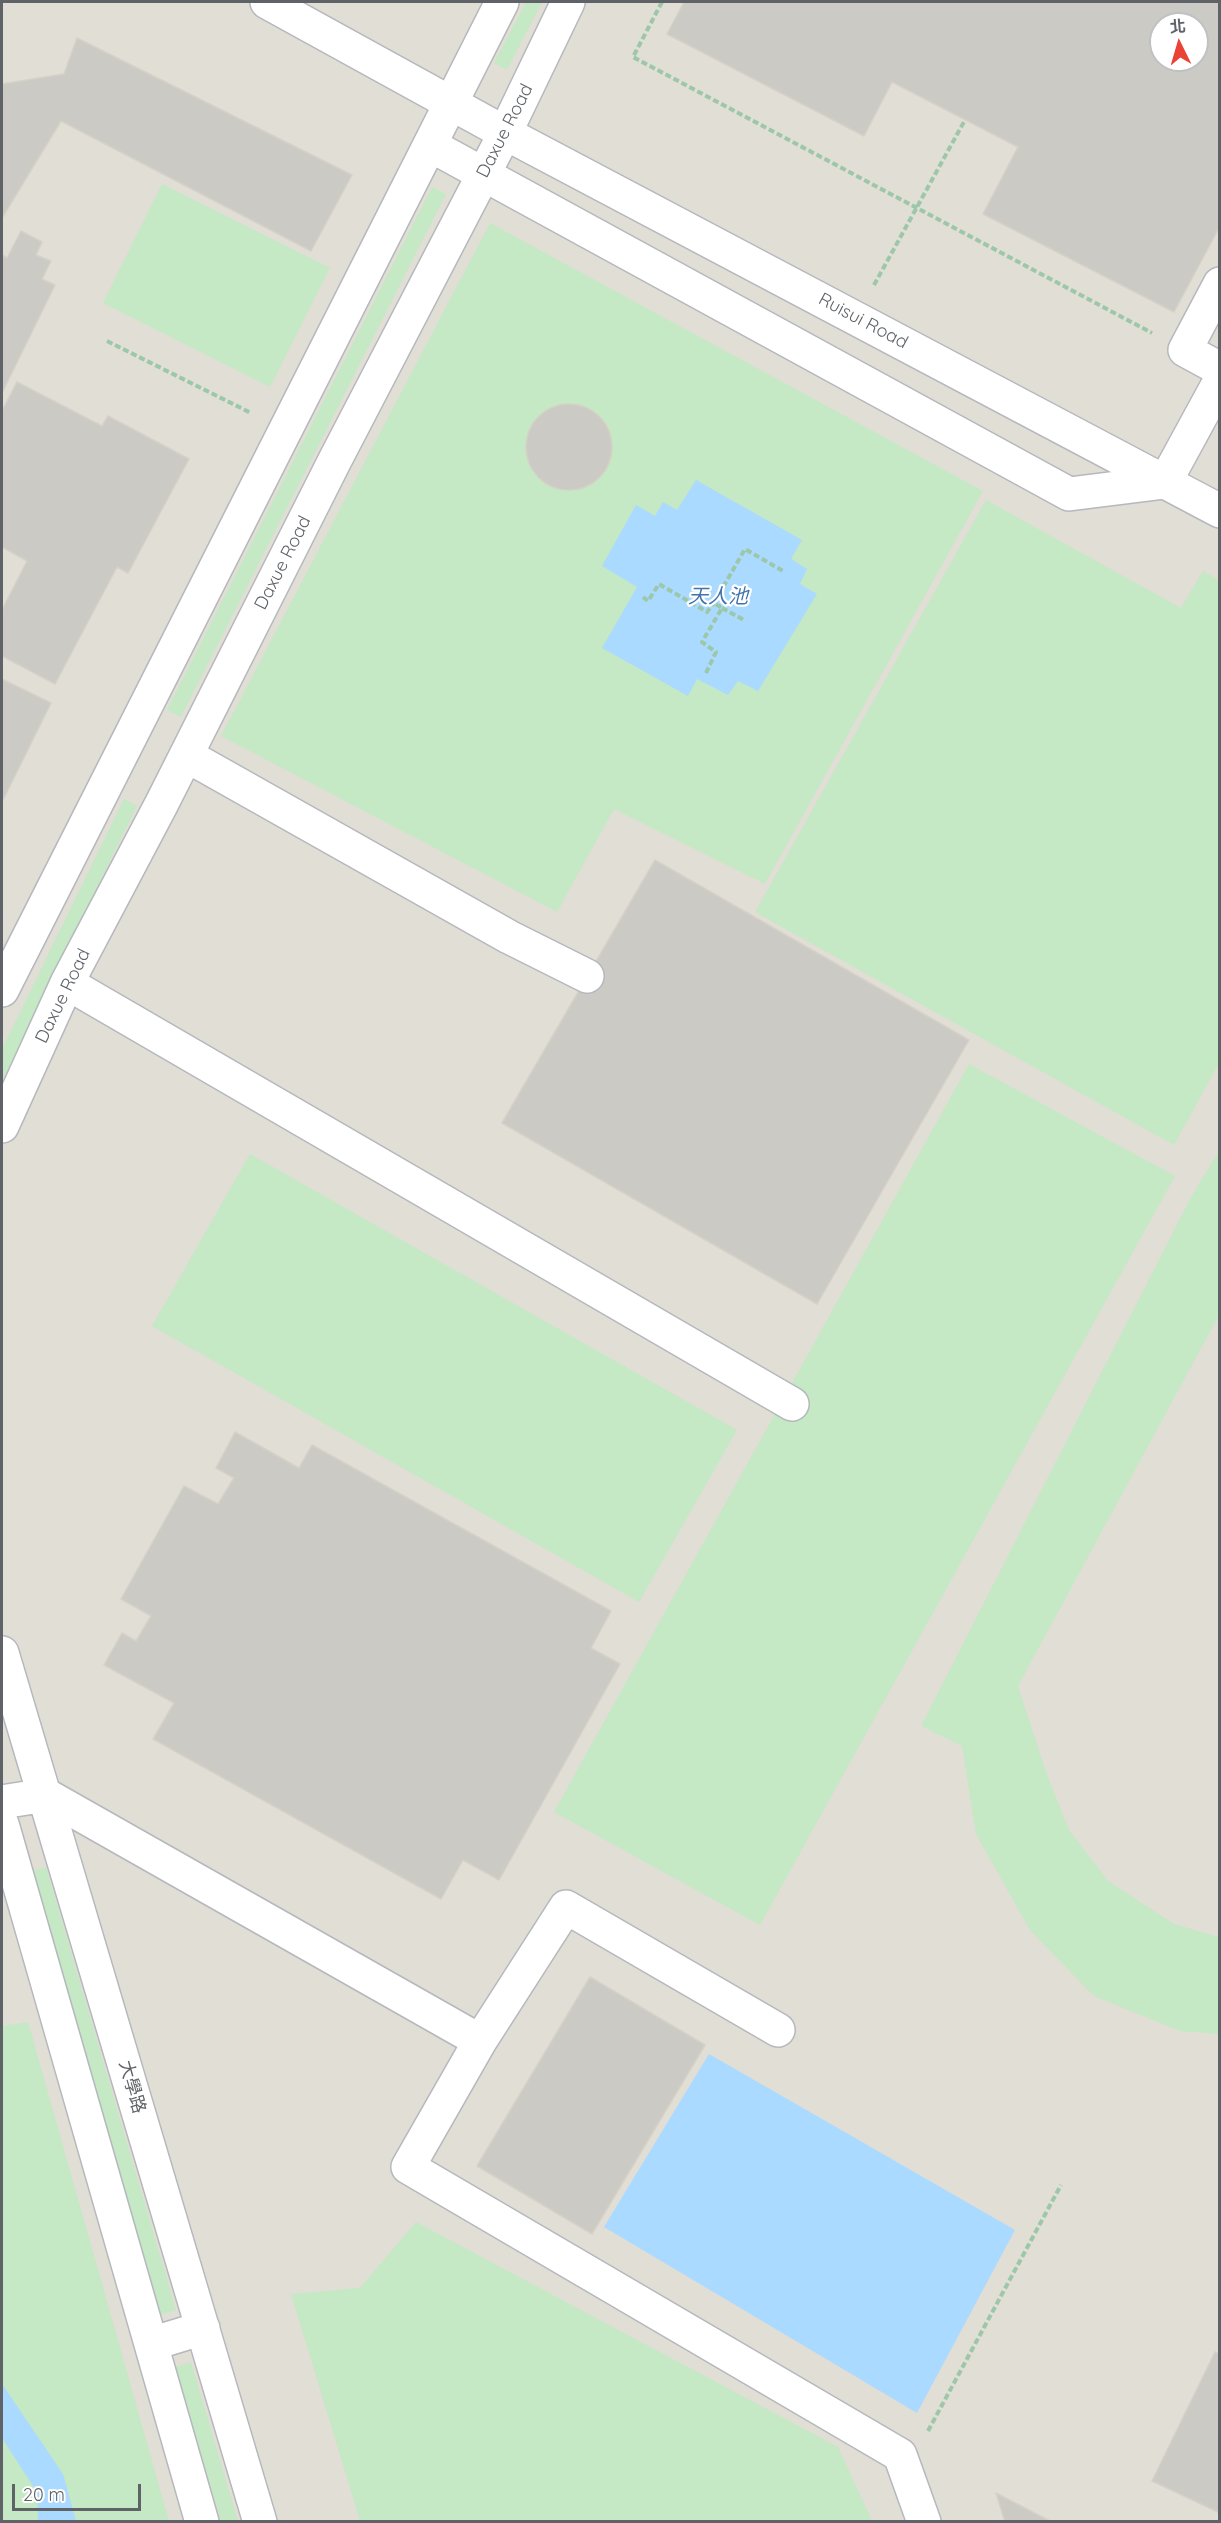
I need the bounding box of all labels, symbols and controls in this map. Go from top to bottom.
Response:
north arrow [1149,12,1209,72]
text: 北 [1169,15,1186,37]
street label: Daxue Road [472,80,538,182]
street label: Ruisui Road [815,288,911,354]
street label: Daxue Road [250,512,316,614]
water label: 天人池 [688,585,748,609]
street label: Daxue Road [31,945,95,1047]
street label: 大學路 [114,2058,150,2116]
scale bar [15,2472,144,2510]
text: 20 m [23,2483,65,2506]

